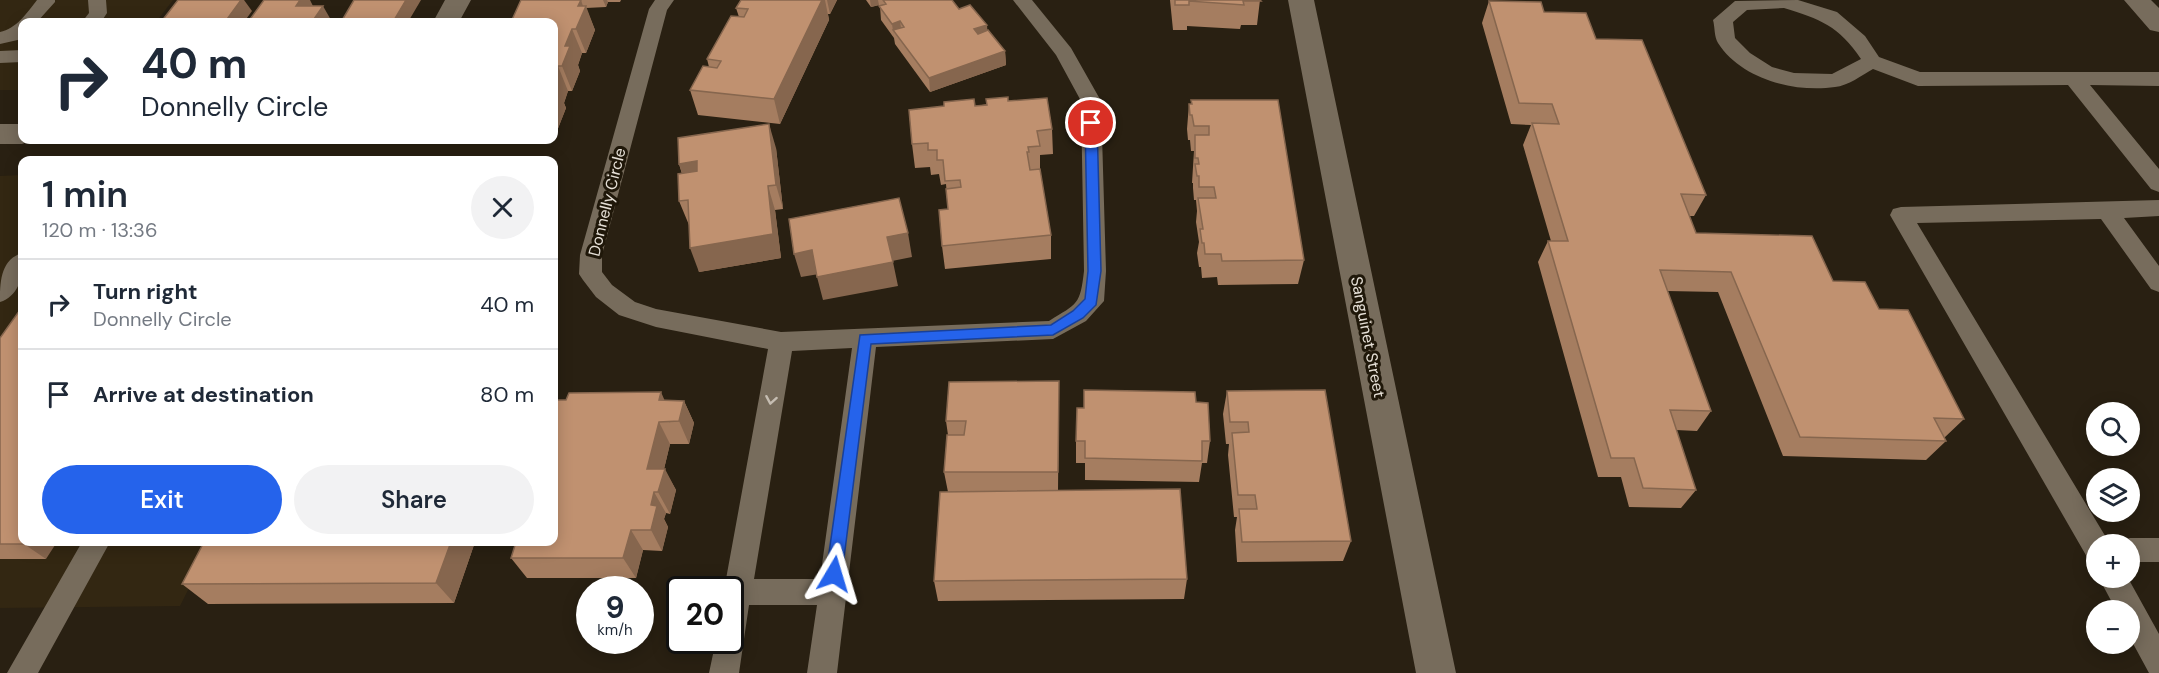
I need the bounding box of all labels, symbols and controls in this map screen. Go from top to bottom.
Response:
text: 40 m [141,36,247,91]
icon: right [42,42,120,120]
text: Donnelly Circle [141,89,328,124]
pin [1065,97,1116,148]
icon: arrive [1074,106,1107,139]
street label: Donnelly Circle [583,146,631,258]
text: 1 min [42,171,128,218]
button: close [471,176,534,239]
text: 120 m · 13:36 [42,217,157,243]
street label: Sanguinet Street [1346,275,1390,399]
text: Turn right [93,277,198,306]
icon: right [42,288,75,321]
text: 40 m [480,290,534,319]
text: Donnelly Circle [93,306,232,332]
icon: arrive [42,378,75,411]
text: Arrive at destination [93,380,314,409]
text: 80 m [480,380,534,409]
one-way arrow [765,394,778,404]
map controls [2086,402,2140,654]
button: search [2086,402,2140,456]
button: Exit [42,465,282,534]
button: Share [294,465,534,534]
button: layers [2086,468,2140,522]
button: + [2086,534,2140,588]
position arrow [802,542,866,606]
speed limit sign: 20 [666,576,744,654]
text: 9 [605,588,625,627]
button: − [2086,600,2140,654]
text: km/h [597,620,633,640]

